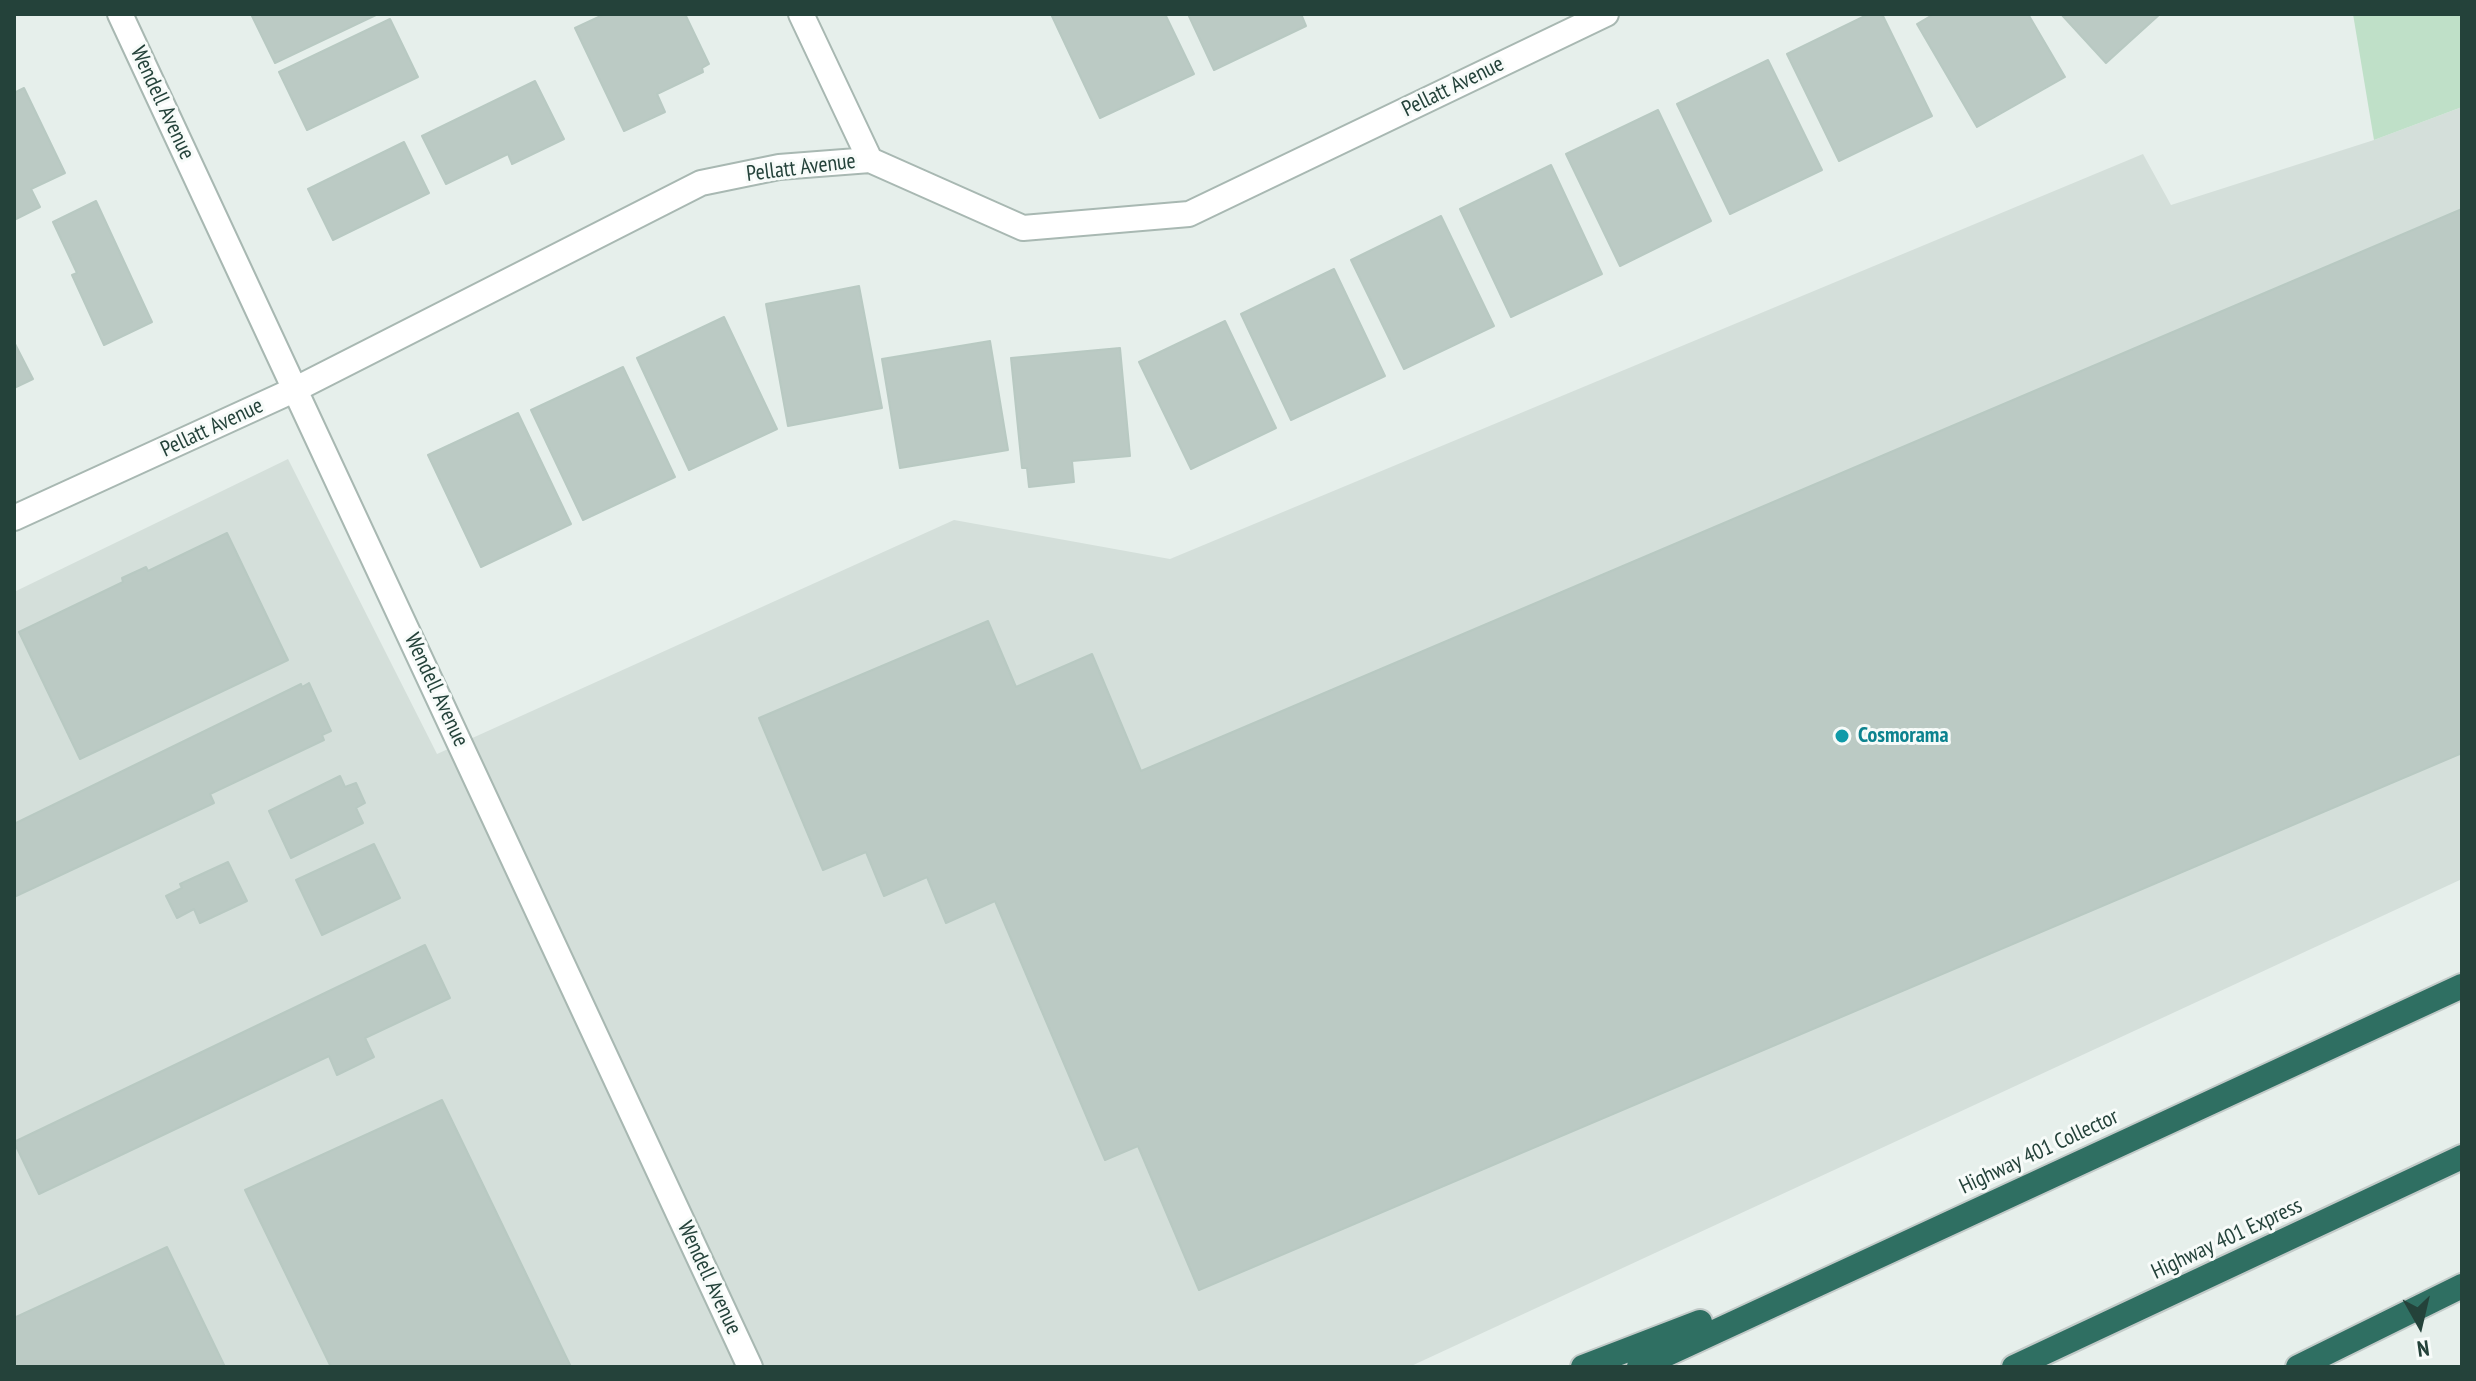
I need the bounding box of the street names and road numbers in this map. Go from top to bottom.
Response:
street label: Wendell Avenue [124,42,200,164]
street label: Pellatt Avenue [1398,51,1508,123]
street label: Pellatt Avenue [745,148,857,188]
street label: Pellatt Avenue [157,393,267,463]
street label: Wendell Avenue [398,629,474,751]
street label: Highway 401 Collector [1955,1104,2123,1200]
street label: Highway 401 Express [2148,1193,2306,1285]
street label: Wendell Avenue [671,1217,747,1339]

